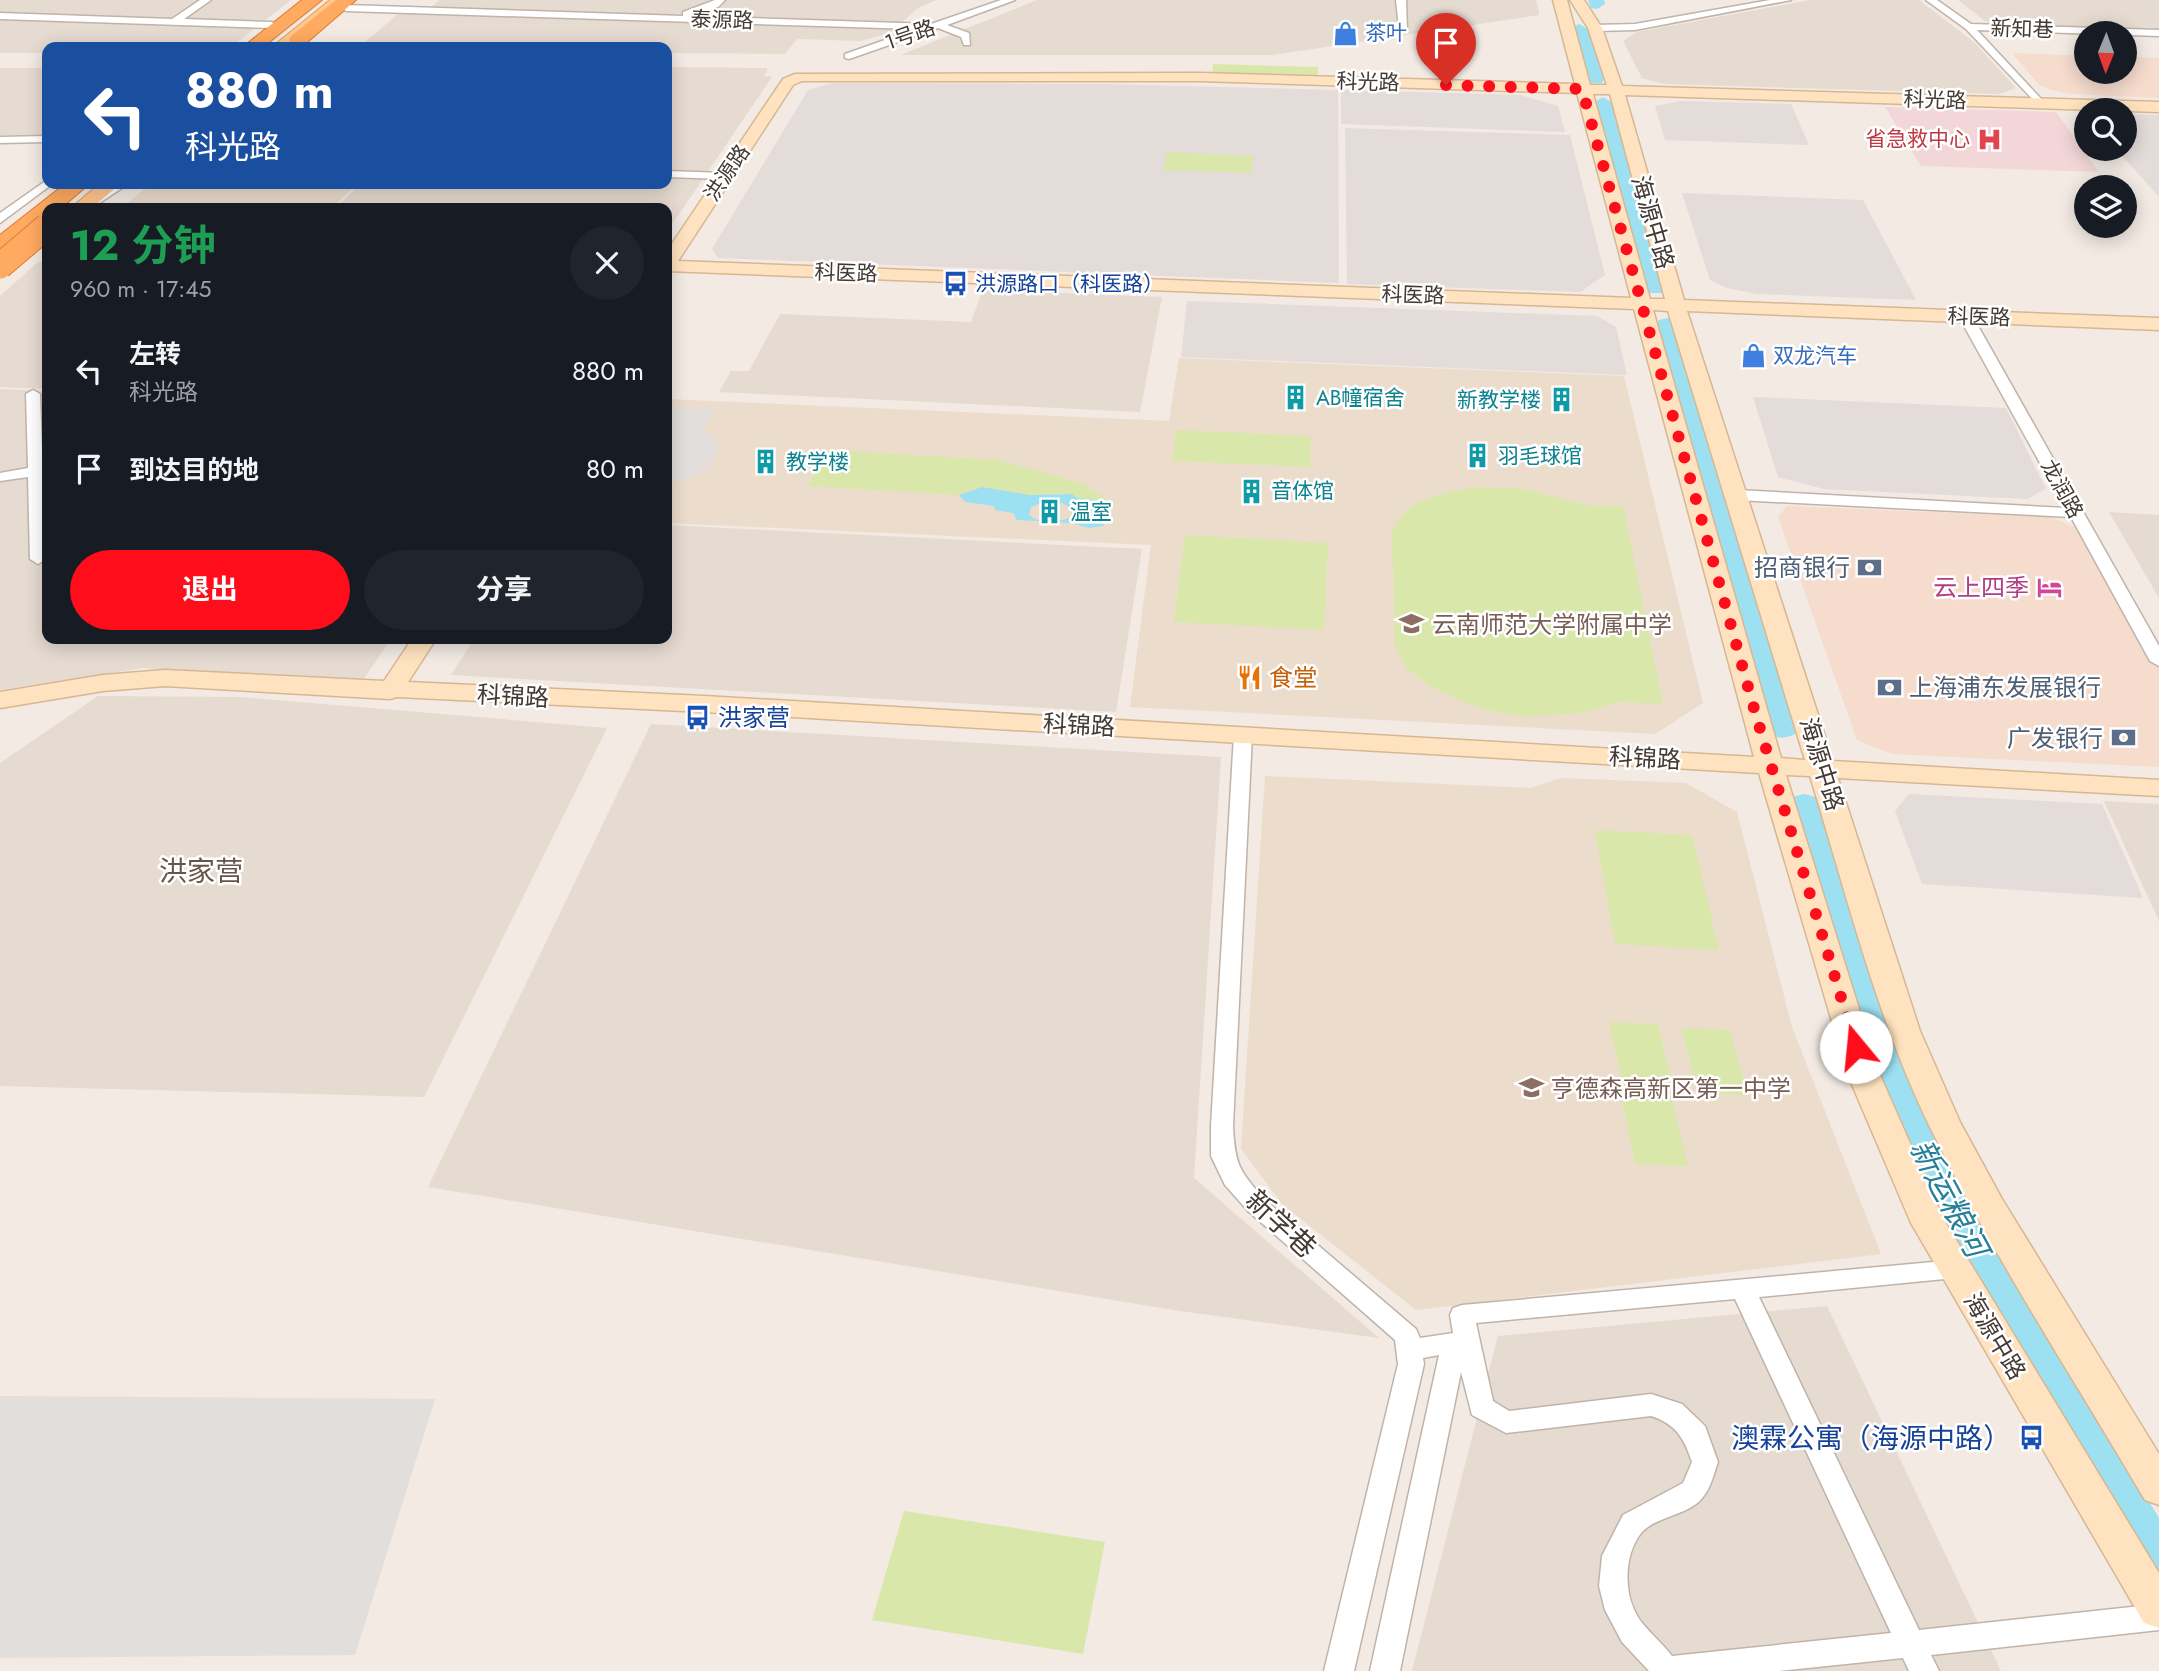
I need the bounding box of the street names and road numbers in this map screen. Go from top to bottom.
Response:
street label: 泰源路 [690,4,754,36]
street label: 1号路 [881,12,939,58]
street label: 新知巷 [1990,13,2054,45]
street label: 科光路 [1336,66,1400,98]
street label: 科光路 [1903,84,1967,116]
street label: 洪源路 [697,138,757,208]
street label: 海源中路 [1623,171,1683,273]
street label: 科医路 [814,257,878,289]
street label: 科医路 [1381,279,1445,311]
street label: 科医路 [1947,301,2011,333]
street label: 龙润路 [2034,454,2090,524]
street label: 科锦路 [476,677,550,715]
street label: 科锦路 [1042,706,1116,744]
street label: 海源中路 [1791,713,1853,815]
street label: 科锦路 [1608,739,1682,777]
street label: 新学巷 [1236,1180,1326,1268]
street label: 海源中路 [1955,1286,2035,1386]

